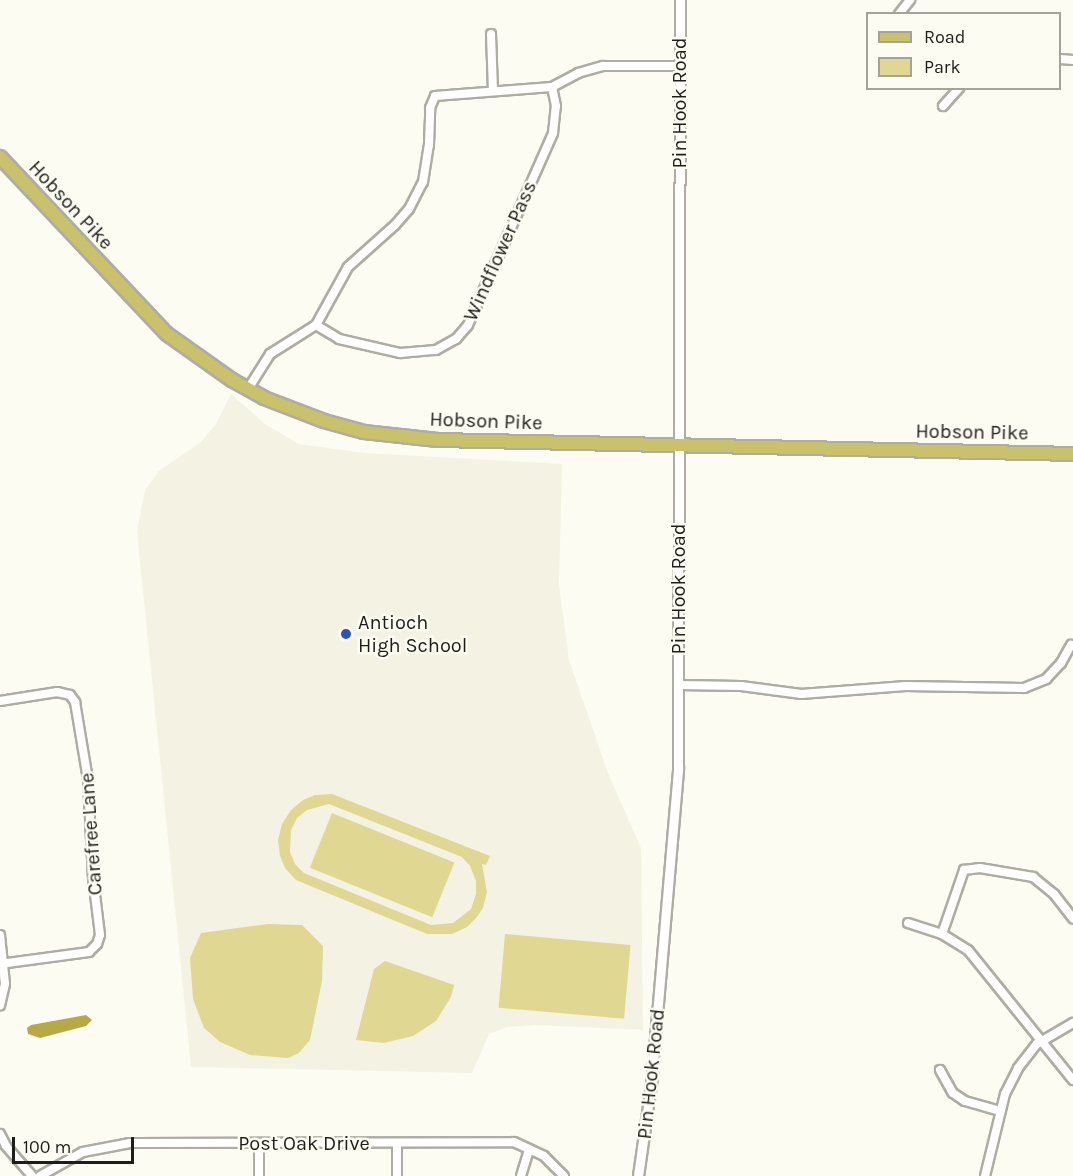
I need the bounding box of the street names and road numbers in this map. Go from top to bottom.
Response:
street label: Pin Hook Road [667,37,691,169]
street label: Hobson Pike [24,156,118,254]
street label: Windflower Pass [458,177,542,325]
street label: Hobson Pike [429,407,543,435]
street label: Hobson Pike [915,419,1029,445]
street label: Pin Hook Road [666,523,690,655]
street label: Carefree Lane [75,772,107,896]
street label: Pin Hook Road [632,1008,670,1140]
street label: Post Oak Drive [238,1131,370,1155]

